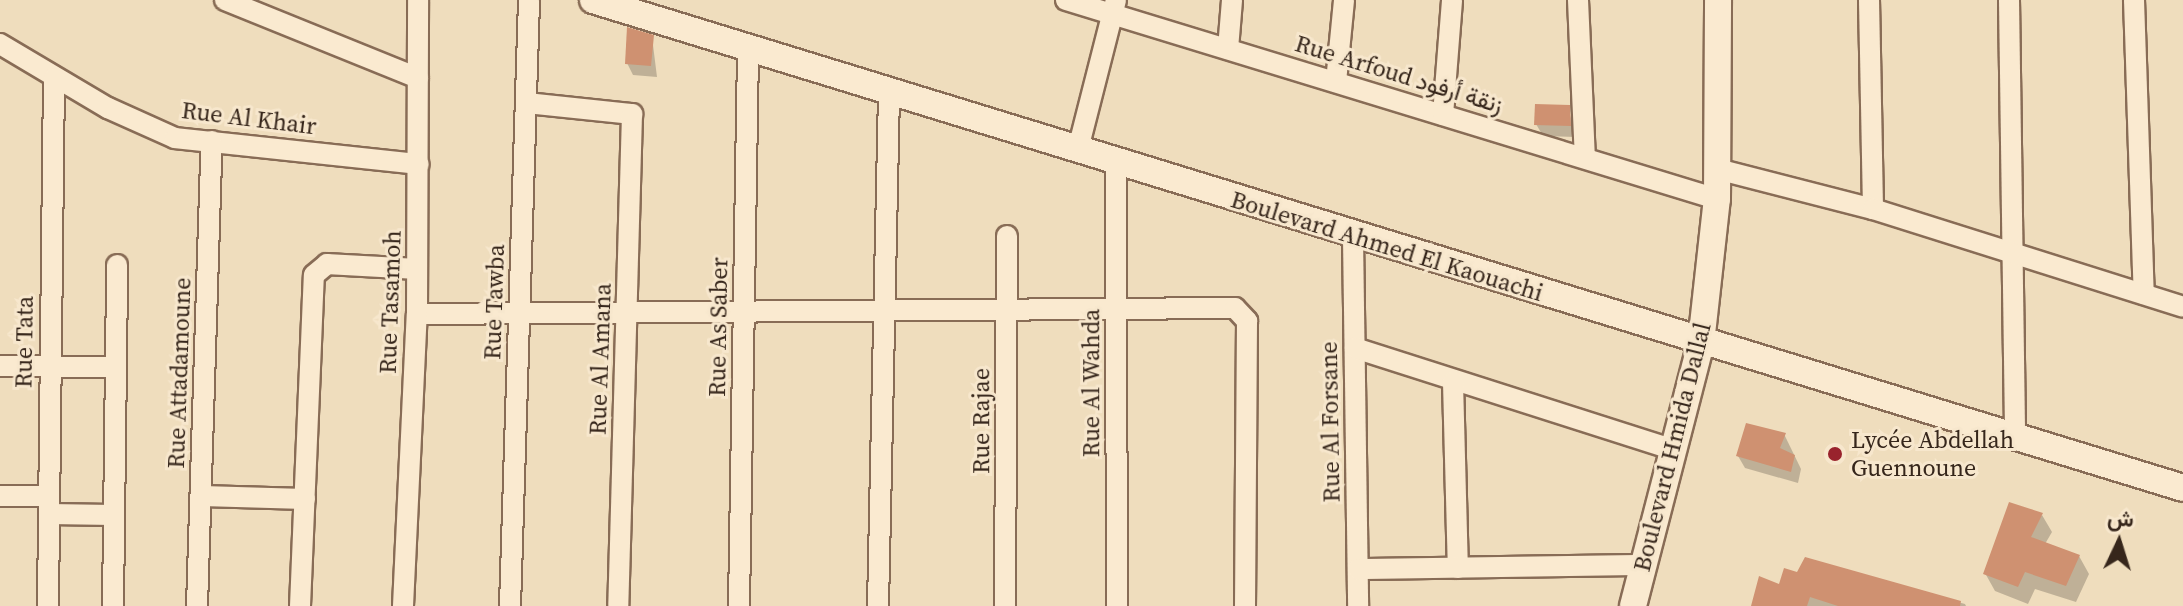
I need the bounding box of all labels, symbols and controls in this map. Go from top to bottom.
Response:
street label: Rue Arfoud زنقة أرفود [1292,29,1506,119]
street label: Rue Al Khair [180,95,318,141]
street label: Boulevard Ahmed El Kaouachi [1227,185,1547,307]
street label: Rue Tasamoh [373,229,407,375]
street label: Rue Tawba [478,243,510,361]
street label: Rue As Saber [702,257,734,397]
street label: Rue Attadamoune [161,277,197,469]
street label: Rue Al Amana [583,283,617,435]
street label: Rue Tata [9,295,39,389]
street label: Rue Al Wahda [1077,308,1105,458]
street label: Boulevard Hmida Dallal [1627,319,1717,575]
street label: Rue Al Forsane [1314,341,1346,503]
street label: Rue Rajae [967,368,995,474]
place label: Lycée Abdellah Guennoune [1851,426,2014,482]
marker: Lycée Abdellah Guennoune [1826,445,1844,463]
north arrow [2079,502,2159,582]
text: ش [2106,502,2135,534]

